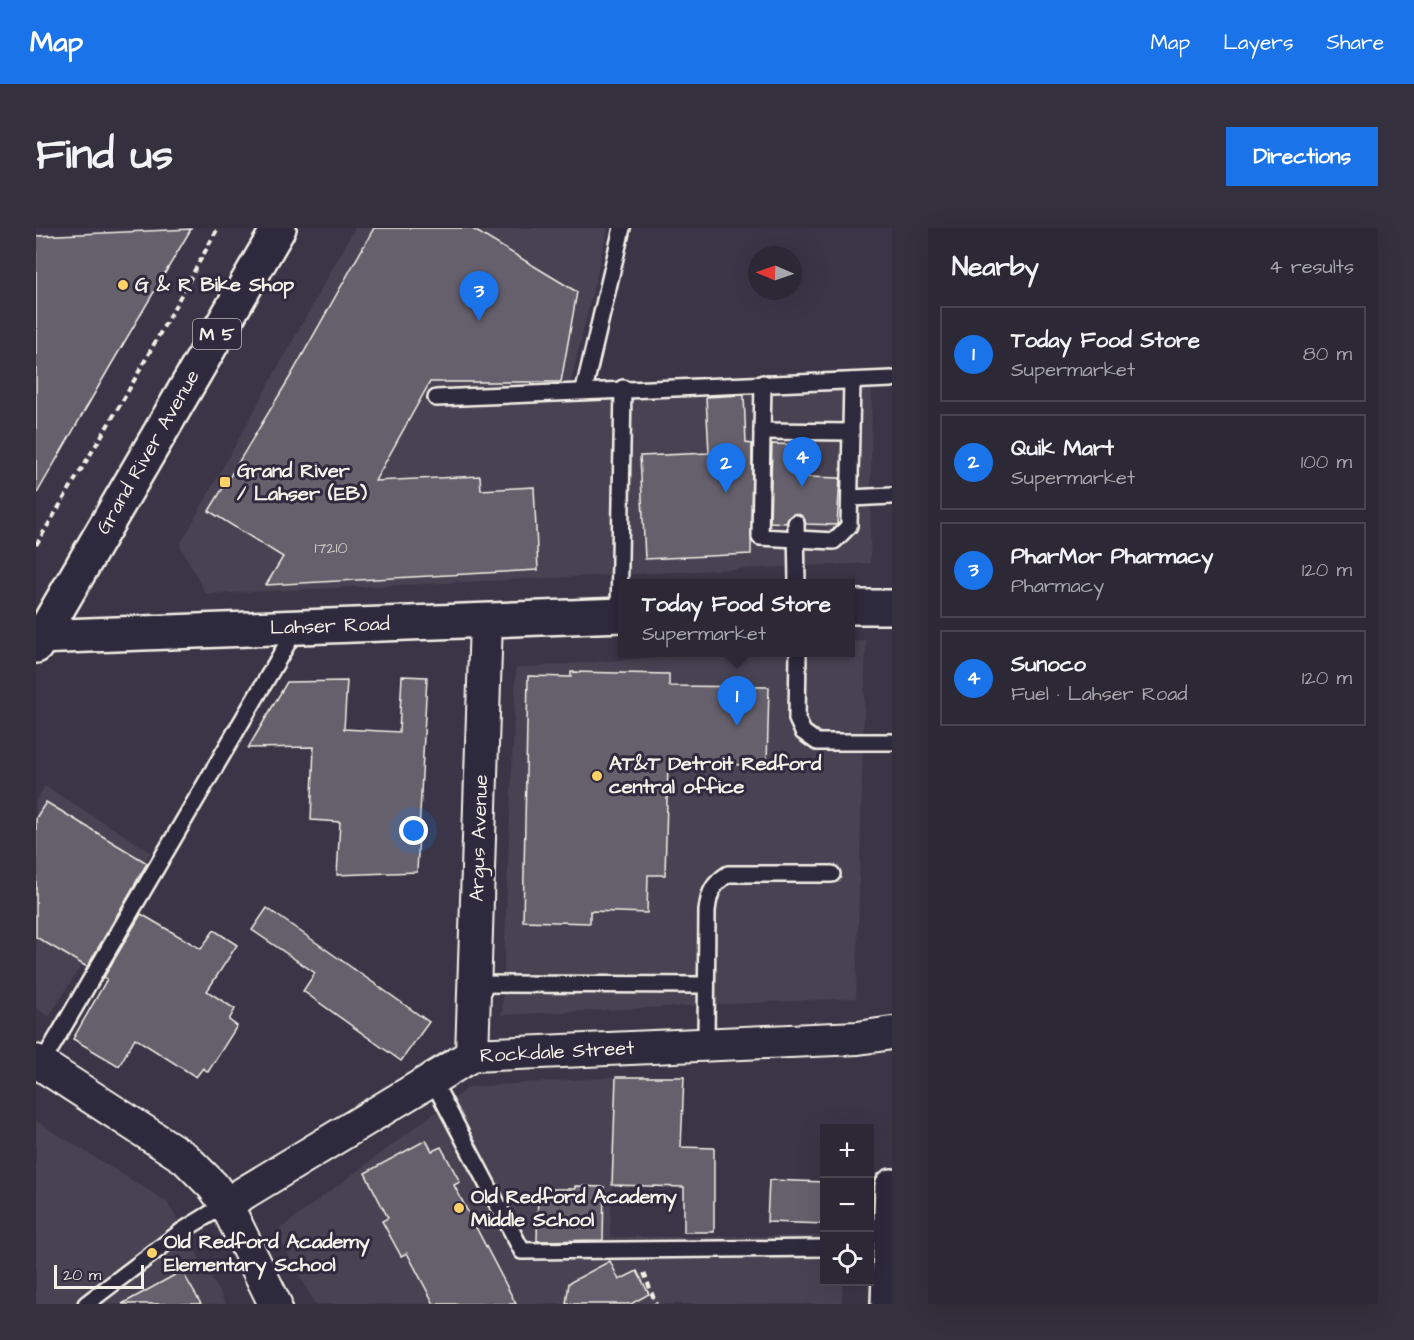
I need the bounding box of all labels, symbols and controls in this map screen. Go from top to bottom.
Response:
text: Map [30,23,83,62]
text: Map [1150,28,1190,57]
text: Layers [1223,28,1293,57]
text: Share [1326,28,1384,57]
text: Find us [36,127,173,185]
button: Directions [1226,127,1378,186]
north arrow [748,246,802,300]
text: Nearby [952,249,1039,285]
text: 4 results [1269,253,1354,281]
place label: G & R Bike Shop [135,271,295,299]
pin: 3 [460,272,498,321]
marker: G & R Bike Shop [116,278,130,292]
road number: M 5 [193,319,241,349]
text: Today Food Store [1011,325,1200,356]
text: 1 [972,340,975,368]
text: 80 m [1303,340,1352,368]
text: Supermarket [1011,356,1135,384]
street label: Grand River Avenue [89,364,207,539]
text: Quik Mart [1011,433,1114,464]
pin: 4 [782,438,822,487]
pin: 2 [706,444,746,493]
text: 2 [968,448,979,476]
text: 100 m [1301,448,1352,476]
place label: Grand River / Lahser (EB) [237,457,367,508]
text: Supermarket [1011,464,1135,492]
marker: Grand River / Lahser (EB) [218,475,232,489]
house number: 17210 [314,537,348,559]
text: PharMor Pharmacy [1011,541,1213,572]
text: 3 [968,556,979,584]
text: 120 m [1302,556,1352,584]
text: Pharmacy [1011,572,1104,600]
popup [618,579,855,657]
text: Today Food Store [642,589,831,620]
street label: Lahser Road [270,610,390,642]
text: Supermarket [642,620,766,648]
text: Sunoco [1011,649,1086,680]
text: 4 [967,664,980,692]
text: 120 m [1302,664,1352,692]
pin: 1 [718,676,756,726]
text: Fuel · Lahser Road [1011,680,1188,708]
place label: AT&T Detroit Redford central office [609,750,822,801]
marker: AT&T Detroit Redford central office [590,769,604,783]
street label: Argus Avenue [463,774,496,902]
your location [399,816,428,845]
street label: Rockdale Street [479,1034,635,1070]
map controls [820,1124,874,1286]
button: + [820,1124,874,1178]
button: − [820,1178,874,1232]
place label: Old Redford Academy Middle School [471,1183,677,1234]
marker: Old Redford Academy Middle School [452,1201,466,1215]
place label: Old Redford Academy Elementary School [164,1228,370,1280]
button: locate [820,1232,874,1286]
marker: Old Redford Academy Elementary School [145,1246,159,1260]
scale bar [54,1262,144,1290]
text: 20 m [63,1264,101,1286]

